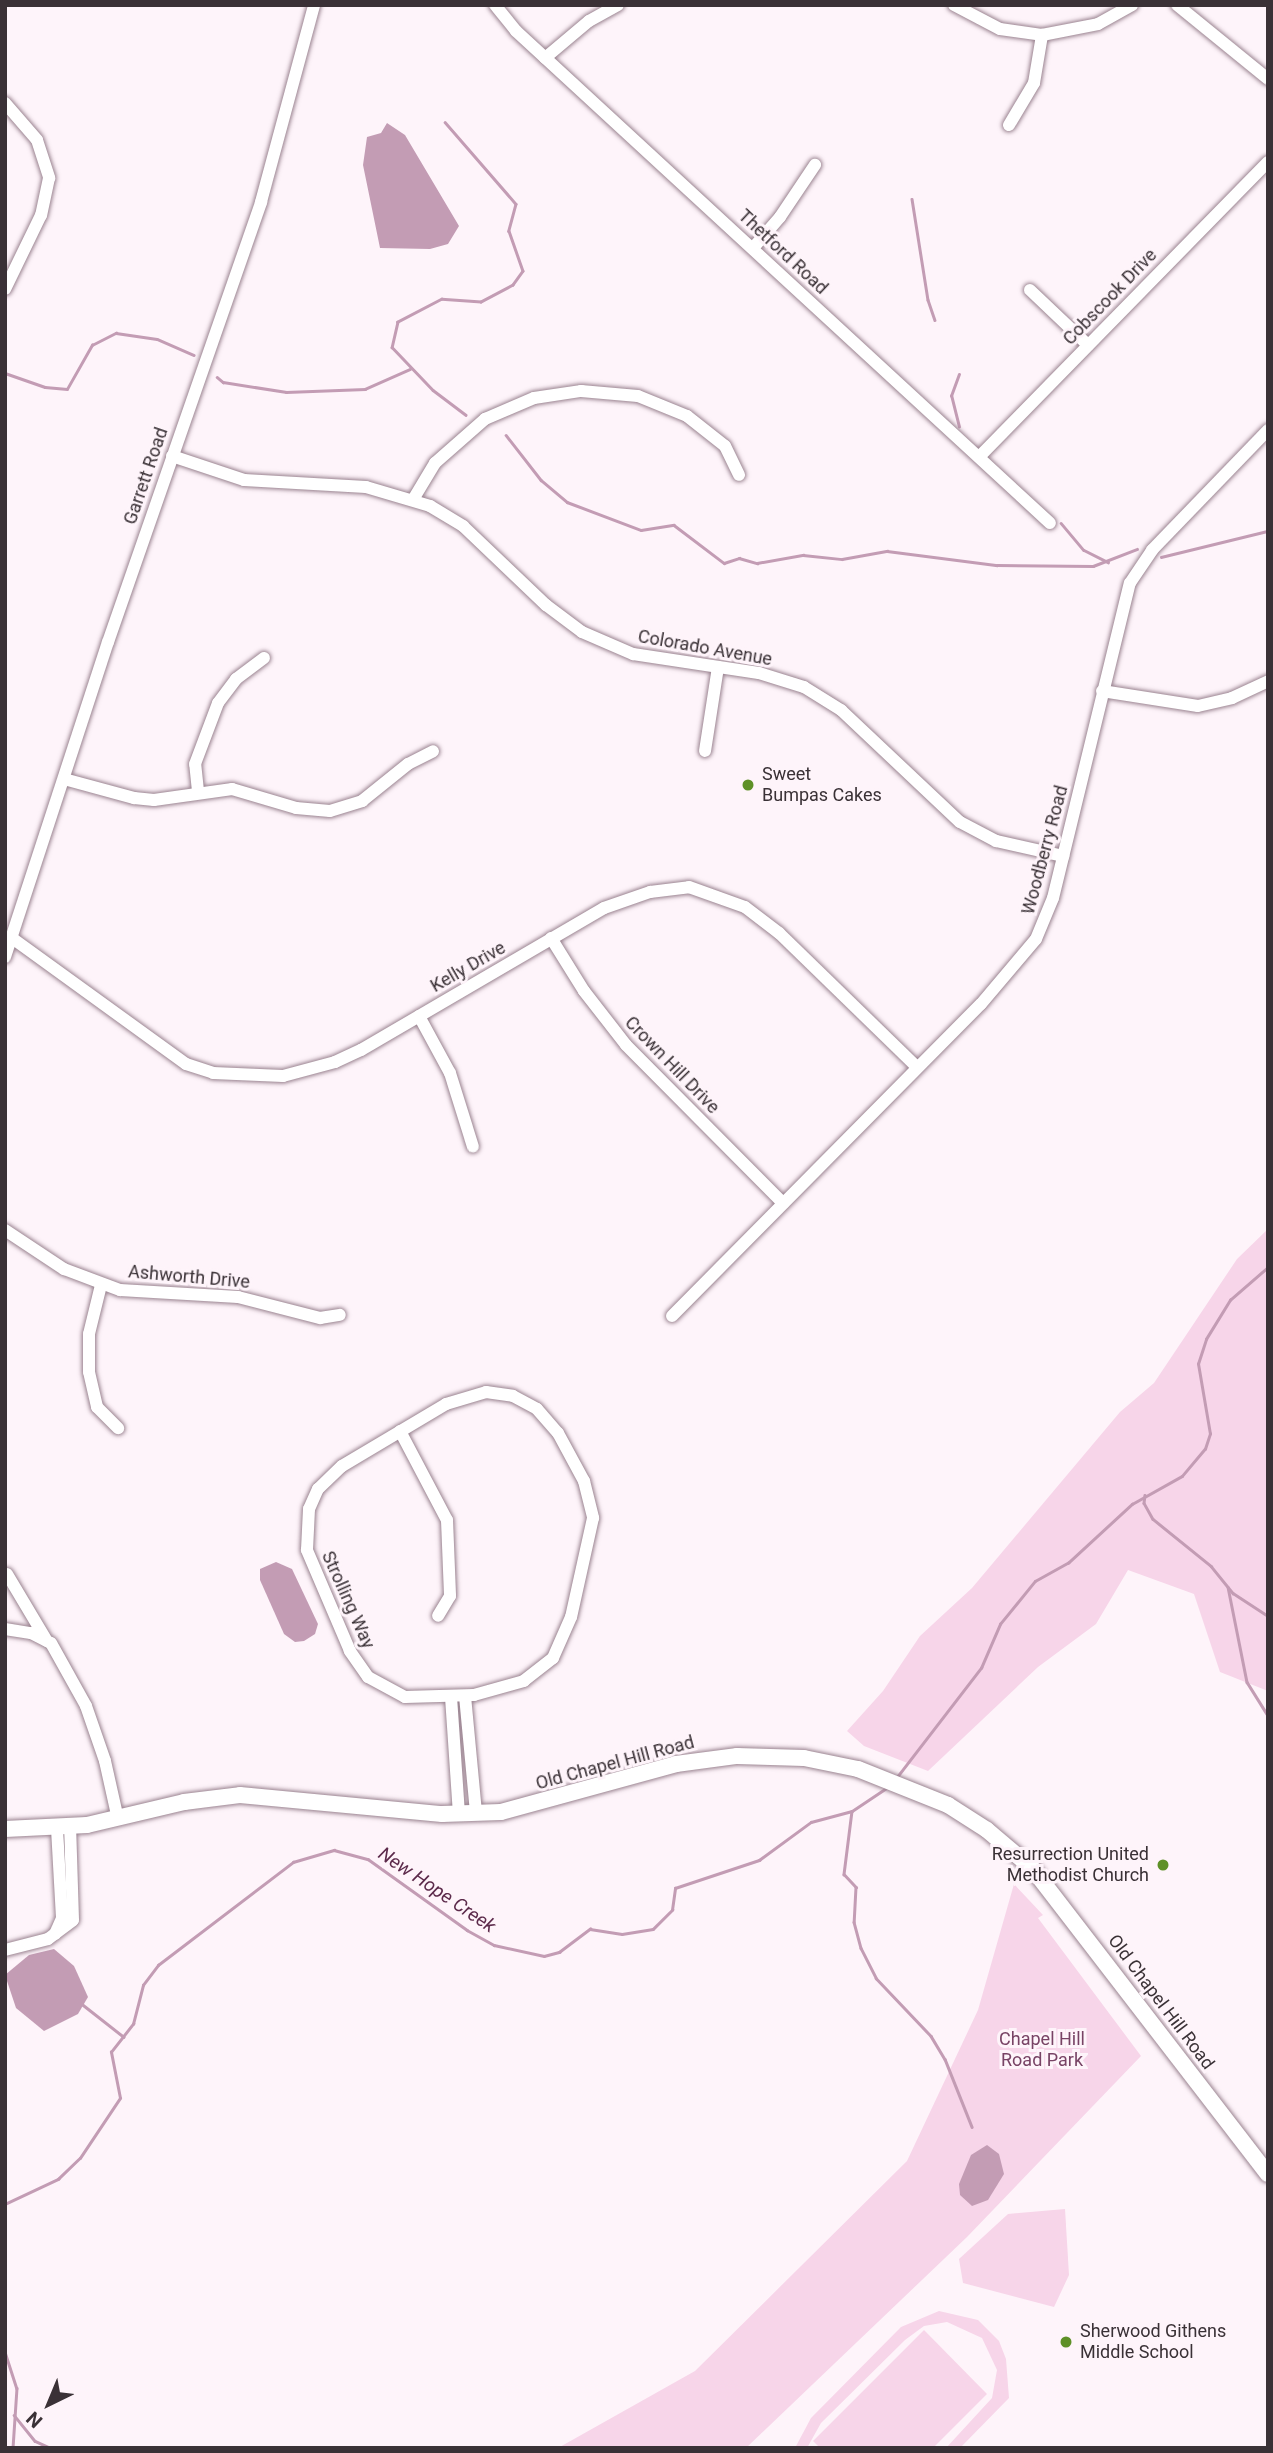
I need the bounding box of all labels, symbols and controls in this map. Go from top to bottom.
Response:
street label: Thetford Road [734,205,832,299]
street label: Cobscook Drive [1059,244,1161,350]
street label: Garrett Road [119,425,173,527]
street label: Colorado Avenue [636,626,774,670]
place label: Sweet Bumpas Cakes [762,764,882,806]
marker: Sweet Bumpas Cakes [740,777,756,793]
street label: Woodberry Road [1017,783,1073,917]
street label: Kelly Drive [427,937,509,997]
street label: Crown Hill Drive [620,1012,724,1118]
street label: Ashworth Drive [127,1261,251,1293]
street label: Strolling Way [317,1548,379,1652]
street label: Old Chapel Hill Road [533,1731,697,1795]
water label: New Hope Creek [374,1842,500,1938]
place label: Resurrection United Methodist Church [992,1844,1149,1886]
marker: Resurrection United Methodist Church [1155,1857,1171,1873]
street label: Old Chapel Hill Road [1103,1930,1219,2074]
park label: Chapel Hill Road Park [999,2029,1085,2072]
place label: Sherwood Githens Middle School [1080,2321,1226,2364]
marker: Sherwood Githens Middle School [1058,2334,1074,2350]
north arrow [14,2369,84,2439]
text: N [22,2407,47,2433]

